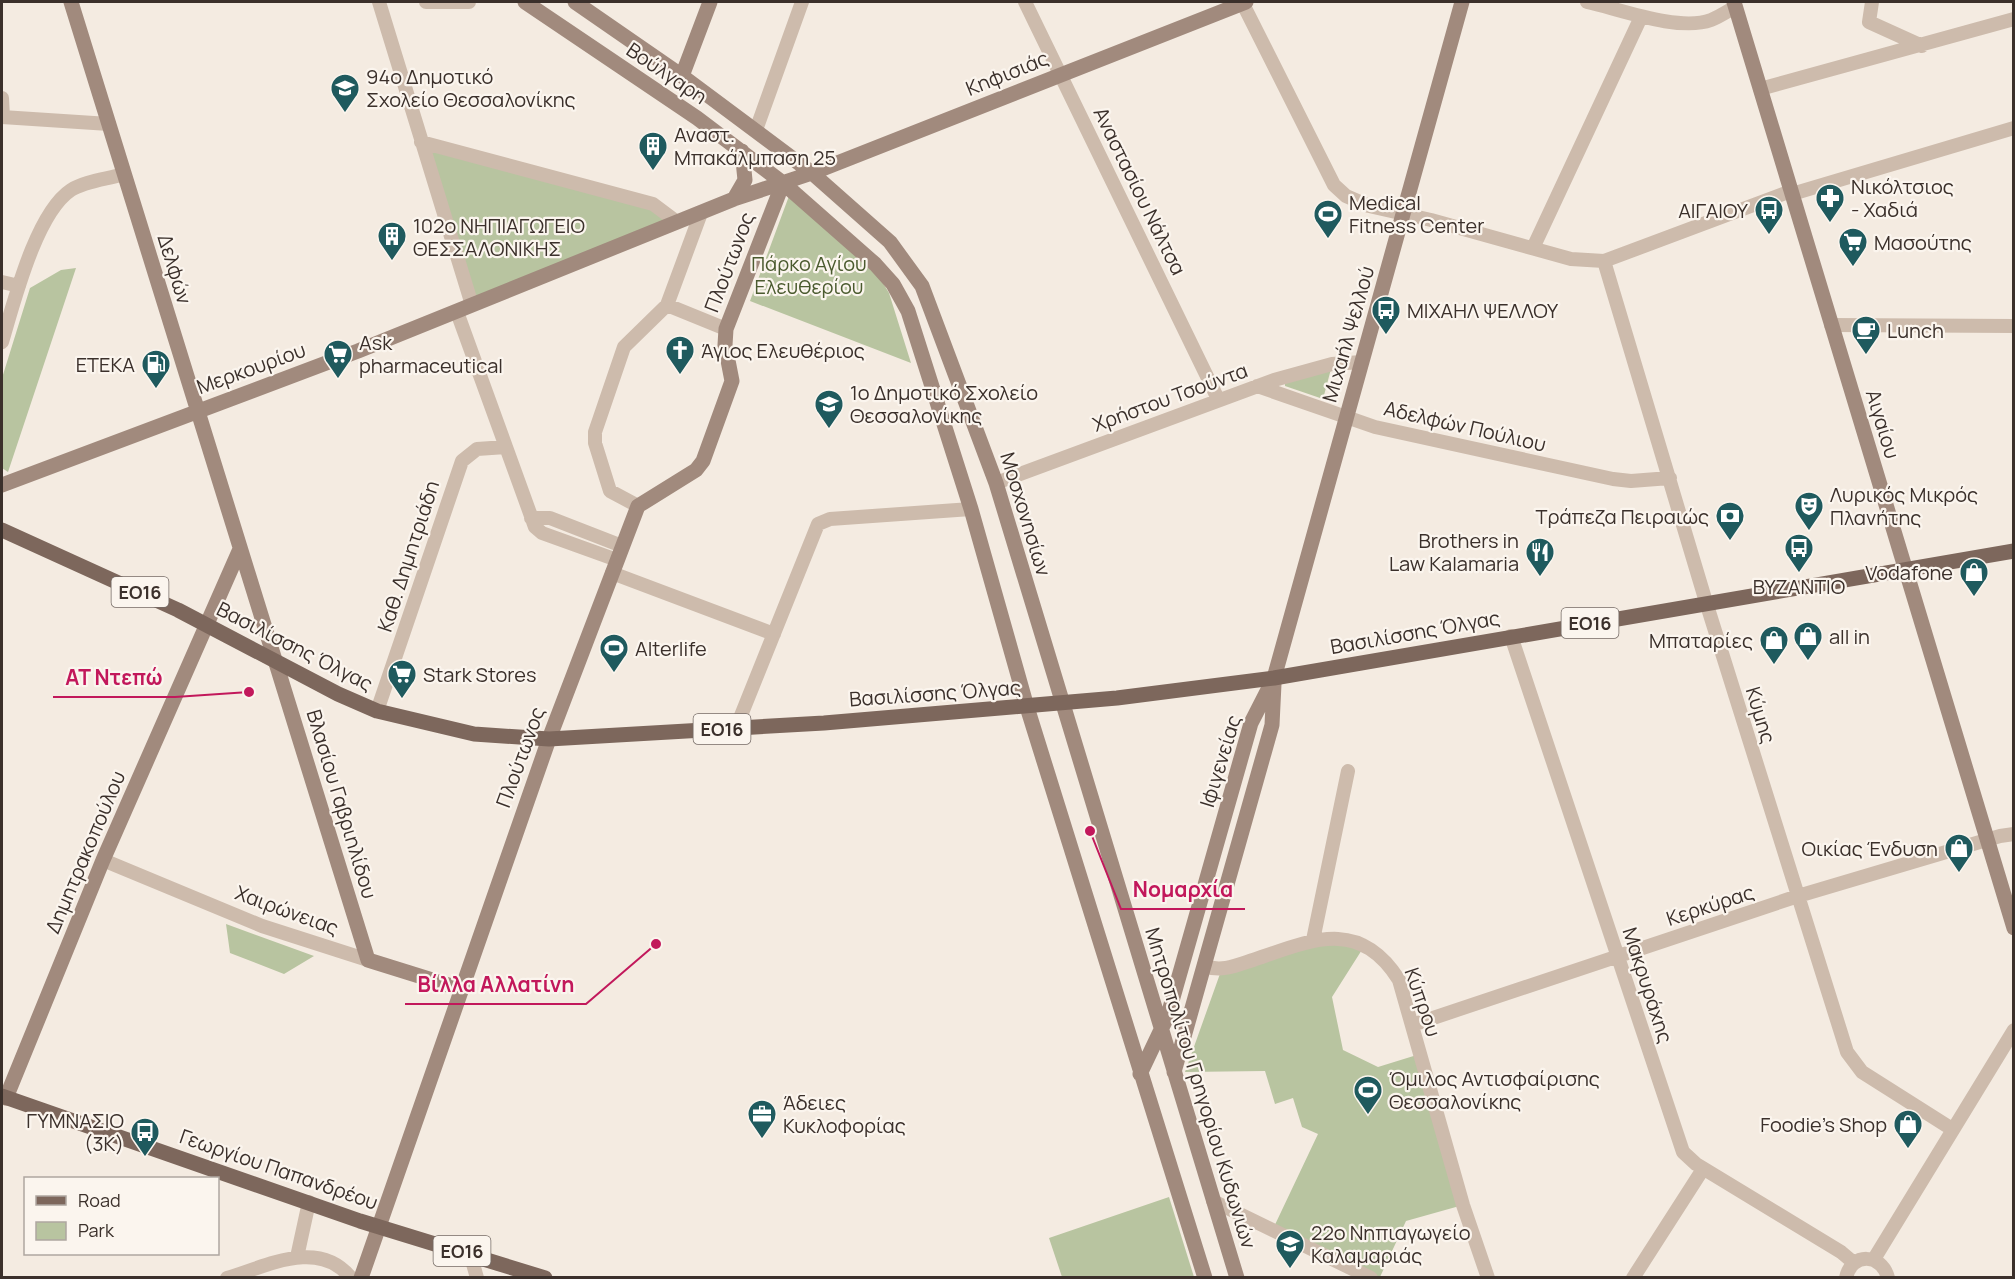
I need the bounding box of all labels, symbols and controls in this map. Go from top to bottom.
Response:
street label: Βούλγαρη [621,36,713,110]
street label: Κηφισιάς [962,44,1052,102]
place label: 94ο Δημοτικό Σχολείο Θεσσαλονίκης [366,63,576,113]
school or university icon: 94ο Δημοτικό Σχολείο Θεσσαλονίκης [329,72,361,114]
street label: Αναστασίου Νάλτσα [1088,103,1192,279]
place label: Αναστ. Μπακάλμπαση 25 [674,121,836,171]
building icon: Αναστ. Μπακάλμπαση 25 [637,130,669,172]
place label: Νικόλτσιος - Χαδιά [1851,173,1954,223]
pharmacy icon: Νικόλτσιος - Χαδιά [1814,182,1846,224]
place label: Medical Fitness Center [1349,189,1484,239]
bus stop icon: ΑΙΓΑΙΟΥ [1753,194,1785,236]
place label: ΑΙΓΑΙΟΥ [1678,197,1749,224]
sports icon: Medical Fitness Center [1312,198,1344,240]
street label: Πλούτωνος [698,208,760,316]
place label: 102ο ΝΗΠΙΑΓΩΓΕΙΟ ΘΕΣΣΑΛΟΝΙΚΗΣ [413,212,585,262]
building icon: 102ο ΝΗΠΙΑΓΩΓΕΙΟ ΘΕΣΣΑΛΟΝΙΚΗΣ [376,220,408,262]
supermarket icon: Μασούτης [1837,226,1869,268]
place label: Μασούτης [1874,229,1972,256]
street label: Δελφών [152,231,198,307]
park label: Πάρκο Αγίου Ελευθερίου [751,250,867,300]
street label: Μιχαήλ Ψελλού [1316,263,1380,405]
bus stop icon: ΜΙΧΑΗΛ ΨΕΛΛΟΥ [1370,294,1402,336]
place label: ΜΙΧΑΗΛ ΨΕΛΛΟΥ [1407,297,1559,324]
cafe icon: Lunch [1850,314,1882,356]
place label: Lunch [1887,317,1944,344]
place label: Ask pharmaceutical [359,329,503,379]
church icon: Άγιος Ελευθέριος [664,334,696,376]
street label: Μερκουρίου [193,336,309,400]
place label: Άγιος Ελευθέριος [701,337,865,364]
supermarket icon: Ask pharmaceutical [322,338,354,380]
fuel station icon: ΕΤΕΚΑ [140,348,172,390]
place label: ΕΤΕΚΑ [76,351,135,378]
street label: Χρήστου Τσούντα [1089,356,1251,438]
place label: 1ο Δημοτικό Σχολείο Θεσσαλονίκης [850,379,1038,429]
street label: Αιγαίου [1860,386,1906,462]
school or university icon: 1ο Δημοτικό Σχολείο Θεσσαλονίκης [813,388,845,430]
street label: Αδελφών Πούλιου [1381,394,1549,458]
street label: Μοσχονησίων [994,449,1058,579]
street label: Καθ. Δημητριάδη [371,477,445,635]
place label: Λυρικός Μικρός Πλανήτης [1830,481,1978,531]
theatre icon: Λυρικός Μικρός Πλανήτης [1793,490,1825,532]
bank icon: Τράπεζα Πειραιώς [1714,500,1746,542]
place label: Τράπεζα Πειραιώς [1536,503,1709,530]
place label: Brothers in Law Kalamaria [1389,527,1519,577]
bus stop icon: ΒΥΖΑΝΤΙΟ [1783,532,1815,574]
restaurant icon: Brothers in Law Kalamaria [1524,536,1556,578]
shop icon: Vodafone [1958,556,1990,598]
place label: Vodafone [1865,559,1953,586]
place label: ΒΥΖΑΝΤΙΟ [1753,573,1845,600]
road number: ΕΟ16 [112,577,168,607]
street label: Βασιλίσσης Όλγας [212,595,378,697]
street label: Βασιλίσσης Όλγας [1328,604,1502,660]
road number: ΕΟ16 [1562,608,1618,638]
shop icon: all in [1792,620,1824,662]
place label: all in [1829,623,1870,650]
shop icon: Μπαταρίες [1758,624,1790,666]
place label: Μπαταρίες [1649,627,1753,654]
sports icon: Alterlife [598,632,630,674]
place label: Alterlife [635,635,707,662]
callout: ΑΤ Ντεπώ [53,658,175,697]
supermarket icon: Stark Stores [386,658,418,700]
place label: Stark Stores [423,661,537,688]
text: ΑΤ Ντεπώ [65,663,163,691]
street label: Βασιλίσσης Όλγας [848,674,1022,712]
street label: Κύμης [1740,683,1782,747]
street label: Πλούτωνος [489,703,551,811]
street label: Βλασίου Γαβριηλίδου [300,706,384,902]
street label: Ιφιγενείας [1193,711,1247,811]
road number: ΕΟ16 [694,714,750,744]
street label: Δημητρακοπούλου [39,767,131,937]
shop icon: Οικίας Ένδυση [1943,832,1975,874]
place label: Οικίας Ένδυση [1801,835,1938,862]
callout: Νομαρχία [1121,870,1245,909]
text: Νομαρχία [1133,875,1233,903]
street label: Κερκύρας [1663,878,1757,932]
street label: Χαιρώνειας [232,879,342,941]
street label: Μητροπολίτου Γρηγορίου Κυδωνιών [1139,924,1263,1252]
street label: Μακρυράχης [1617,924,1679,1046]
street label: Κύπρου [1399,964,1447,1040]
callout: Βίλλα Αλλατίνη [405,965,586,1004]
text: Βίλλα Αλλατίνη [417,970,575,998]
place label: Όμιλος Αντισφαίρισης Θεσσαλονίκης [1389,1065,1600,1115]
sports icon: Όμιλος Αντισφαίρισης Θεσσαλονίκης [1352,1074,1384,1116]
place label: Άδειες Κυκλοφορίας [783,1089,906,1139]
office icon: Άδειες Κυκλοφορίας [746,1098,778,1140]
place label: ΓΥΜΝΑΣΙΟ (3Κ) [26,1107,124,1157]
shop icon: Foodie's Shop [1892,1108,1924,1150]
place label: Foodie's Shop [1760,1111,1887,1138]
bus stop icon: ΓΥΜΝΑΣΙΟ (3Κ) [129,1116,161,1158]
street label: Γεωργίου Παπανδρέου [176,1122,382,1216]
legend [24,1177,219,1255]
text: Road [78,1188,121,1212]
text: Park [78,1218,115,1242]
place label: 22ο Νηπιαγωγείο Καλαμαριάς [1311,1219,1471,1269]
school or university icon: 22ο Νηπιαγωγείο Καλαμαριάς [1274,1228,1306,1270]
road number: ΕΟ16 [434,1236,490,1266]

